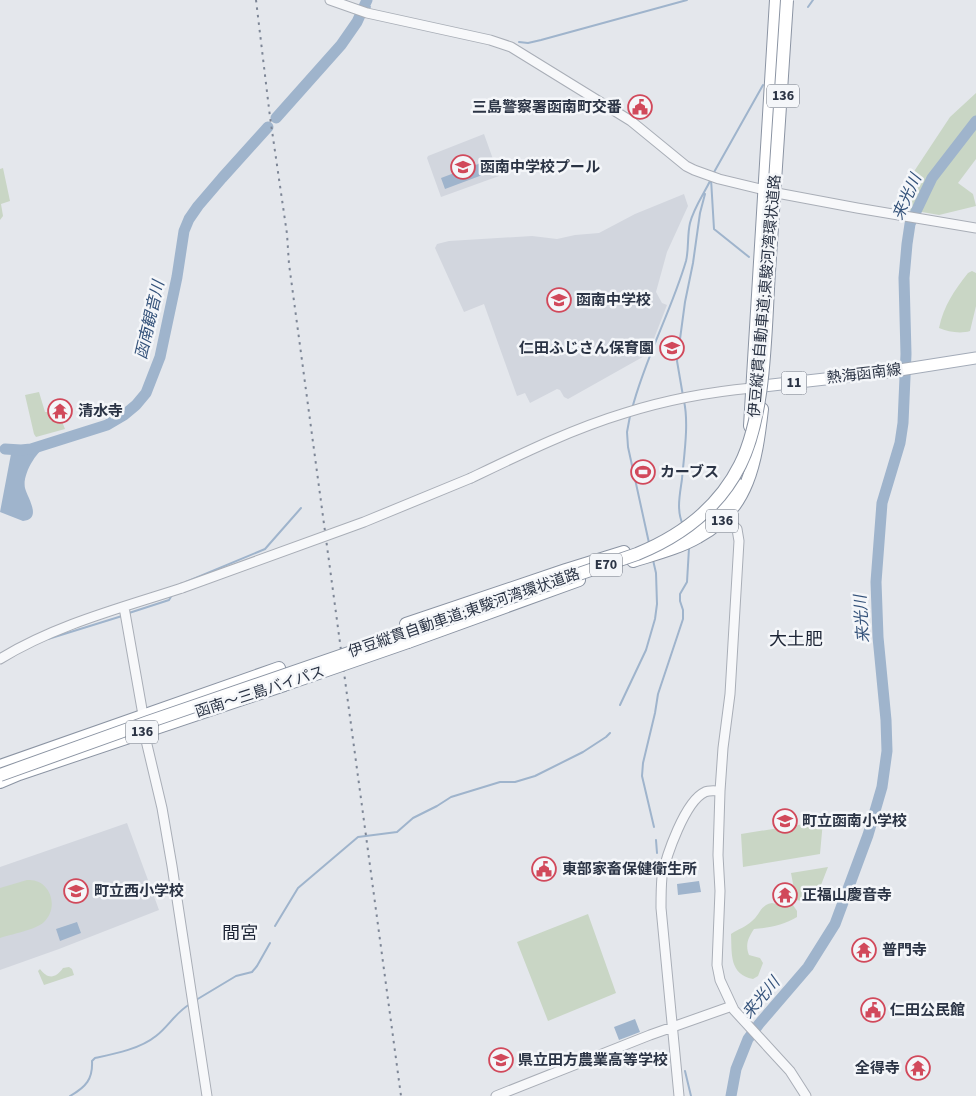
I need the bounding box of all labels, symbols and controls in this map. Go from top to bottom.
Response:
road number: 136 [767,84,799,108]
public building icon: 三島警察署函南町交番 [627,94,653,120]
place label: 三島警察署函南町交番 [472,97,622,118]
school or university icon: 函南中学校プール [450,154,476,180]
place label: 函南中学校プール [480,157,600,178]
water label: 来光川 [887,169,928,223]
street label: 伊豆縦貫自動車道;東駿河湾環状道路 [744,174,786,418]
water label: 函南観音川 [130,277,170,361]
school or university icon: 函南中学校 [546,287,572,313]
place label: 函南中学校 [576,290,651,311]
school or university icon: 仁田ふじさん保育園 [659,335,685,361]
place label: 仁田ふじさん保育園 [519,338,654,359]
street label: 熱海函南線 [825,359,903,389]
road number: 11 [782,372,806,394]
temple icon: 清水寺 [47,398,73,424]
place label: 清水寺 [78,401,123,422]
sports icon: カーブス [630,459,656,485]
place label: カーブス [660,462,719,483]
road number: 136 [706,510,738,532]
road number: E70 [590,554,622,576]
street label: 伊豆縦貫自動車道;東駿河湾環状道路 [345,563,583,663]
water label: 来光川 [849,592,875,644]
district label: 大土肥 [769,627,823,652]
street label: 函南～三島バイパス [193,661,327,723]
road number: 136 [126,720,158,744]
school or university icon: 町立函南小学校 [772,808,798,834]
place label: 町立函南小学校 [802,811,907,832]
public building icon: 東部家畜保健衛生所 [531,856,557,882]
place label: 東部家畜保健衛生所 [562,859,697,880]
school or university icon: 町立西小学校 [63,878,89,904]
place label: 町立西小学校 [94,881,184,902]
temple icon: 正福山慶音寺 [772,882,798,908]
place label: 正福山慶音寺 [802,885,892,906]
district label: 間宮 [222,921,258,946]
temple icon: 普門寺 [851,937,877,963]
place label: 普門寺 [882,940,927,961]
water label: 来光川 [737,971,786,1023]
public building icon: 仁田公民館 [860,997,886,1023]
place label: 仁田公民館 [890,1000,965,1021]
school or university icon: 県立田方農業高等学校 [488,1047,514,1073]
place label: 県立田方農業高等学校 [518,1050,668,1071]
temple icon: 全得寺 [905,1055,931,1081]
place label: 全得寺 [855,1058,900,1079]

